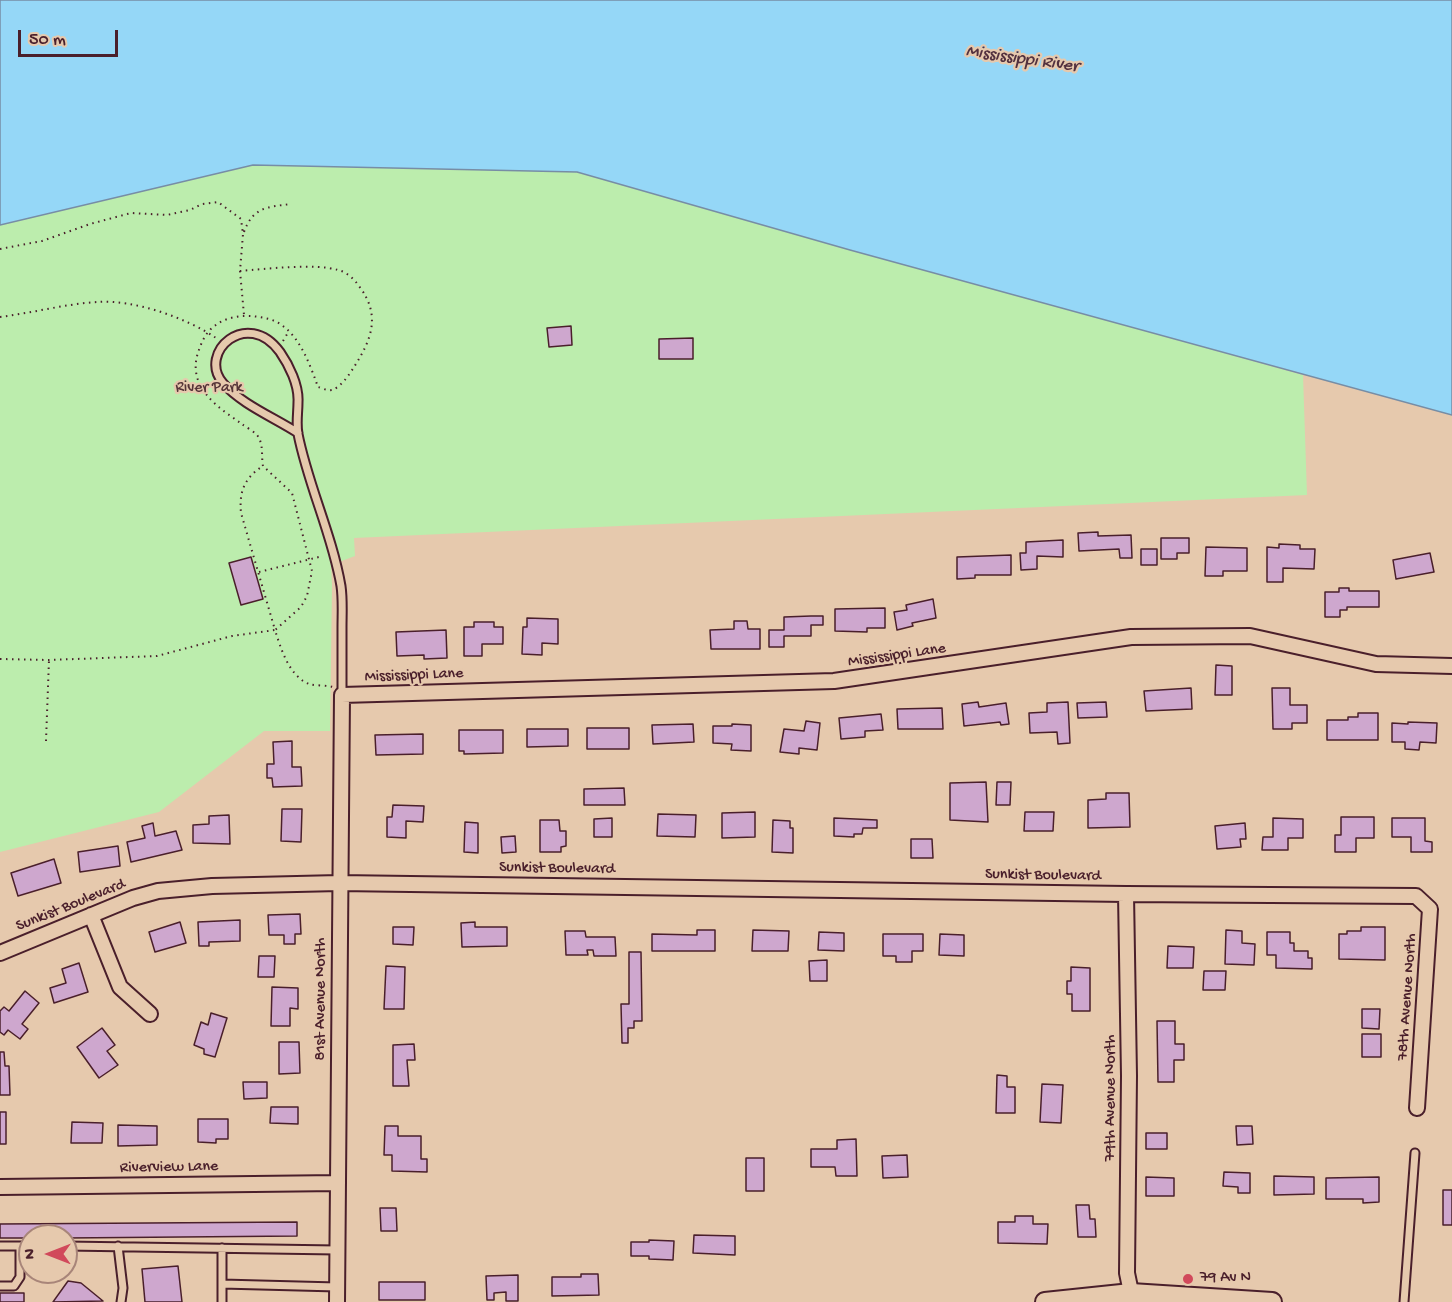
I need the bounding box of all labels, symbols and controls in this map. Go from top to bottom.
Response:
scale bar [21,18,122,56]
text: 50 m [29,30,66,51]
water label: Mississippi River [964,41,1080,79]
park label: River Park [175,379,243,399]
street label: Mississippi Lane [847,640,947,672]
street label: Mississippi Lane [364,665,464,687]
street label: Sunkist Boulevard [499,858,615,880]
street label: Sunkist Boulevard [985,865,1101,887]
street label: Sunkist Boulevard [14,875,128,937]
street label: 78th Avenue North [1394,933,1422,1061]
street label: 81st Avenue North [312,938,332,1060]
street label: 79th Avenue North [1102,1035,1122,1161]
street label: Riverview Lane [120,1158,218,1178]
north arrow [18,1224,78,1284]
text: N [22,1249,41,1259]
place label: 79 Av N [1200,1269,1251,1289]
marker: 79 Av N [1181,1272,1195,1286]

